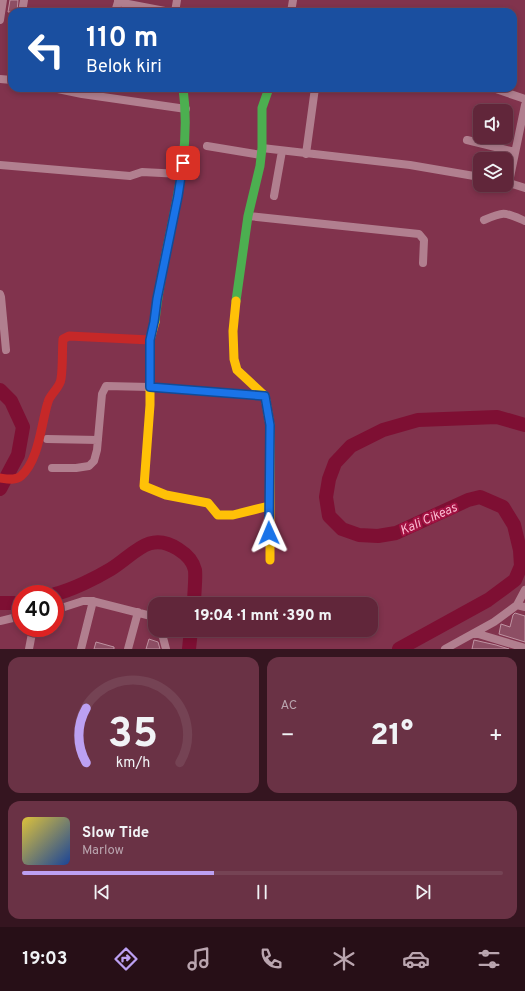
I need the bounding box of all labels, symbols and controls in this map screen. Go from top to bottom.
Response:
text: 110 m [86,21,158,57]
icon: left [20,24,72,76]
text: Belok kiri [86,56,162,79]
map controls [473,104,513,192]
button: sound [473,104,513,144]
pin [166,146,200,180]
icon: arrive [172,152,194,174]
button: layers [473,152,513,192]
water label: Kali Cikeas [398,500,460,539]
position arrow [248,512,290,554]
speed limit sign: 40 [12,585,64,637]
text: 19:04 · 1 mnt · 390 m [194,607,332,626]
text: AC [281,698,297,714]
text: 35 [108,709,158,762]
text: 21° [370,718,413,755]
text: − [281,723,295,750]
text: + [489,723,503,750]
text: km/h [116,754,151,772]
text: Slow Tide [82,824,149,843]
text: Marlow [82,843,124,859]
icon: previous [91,881,113,903]
icon: pause [251,881,273,903]
icon: next [412,881,434,903]
icon: directions [112,945,140,973]
icon: music [185,945,213,973]
icon: phone [257,945,285,973]
icon: climate [330,945,358,973]
icon: car [402,945,430,973]
icon: filters [475,945,503,973]
text: 19:03 [22,948,68,971]

